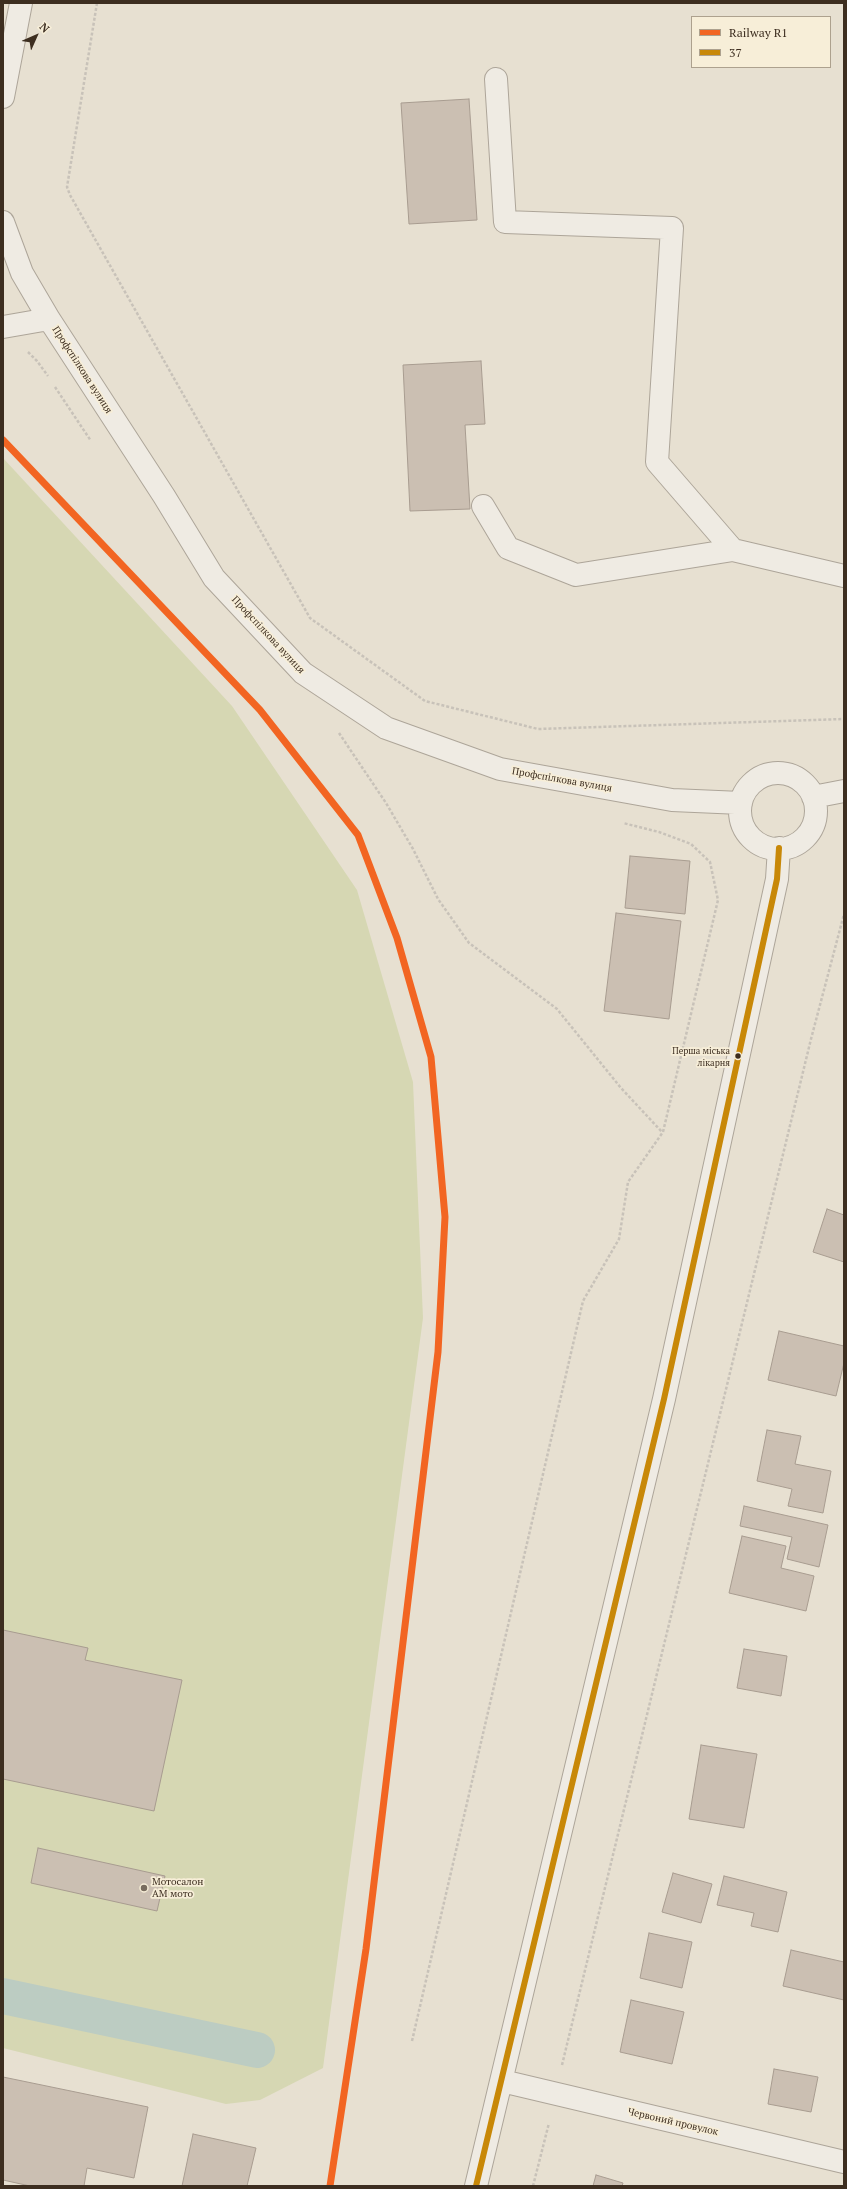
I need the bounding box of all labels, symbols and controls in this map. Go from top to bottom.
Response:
north arrow [16,16,56,56]
legend [691,16,831,68]
text: N [37,20,52,35]
text: Railway R1 [729,25,788,40]
text: 37 [729,45,742,60]
street label: Профспілкова вулиця [49,324,115,416]
street label: Профспілкова вулиця [229,594,307,676]
street label: Профспілкова вулиця [511,765,613,795]
place label: Перша міська лікарня [672,1046,730,1067]
marker: Перша міська лікарня [733,1051,743,1061]
place label: Мотосалон АМ мото [152,1876,203,1900]
marker: Мотосалон АМ мото [139,1883,149,1893]
street label: Червоний провулок [627,2106,719,2138]

